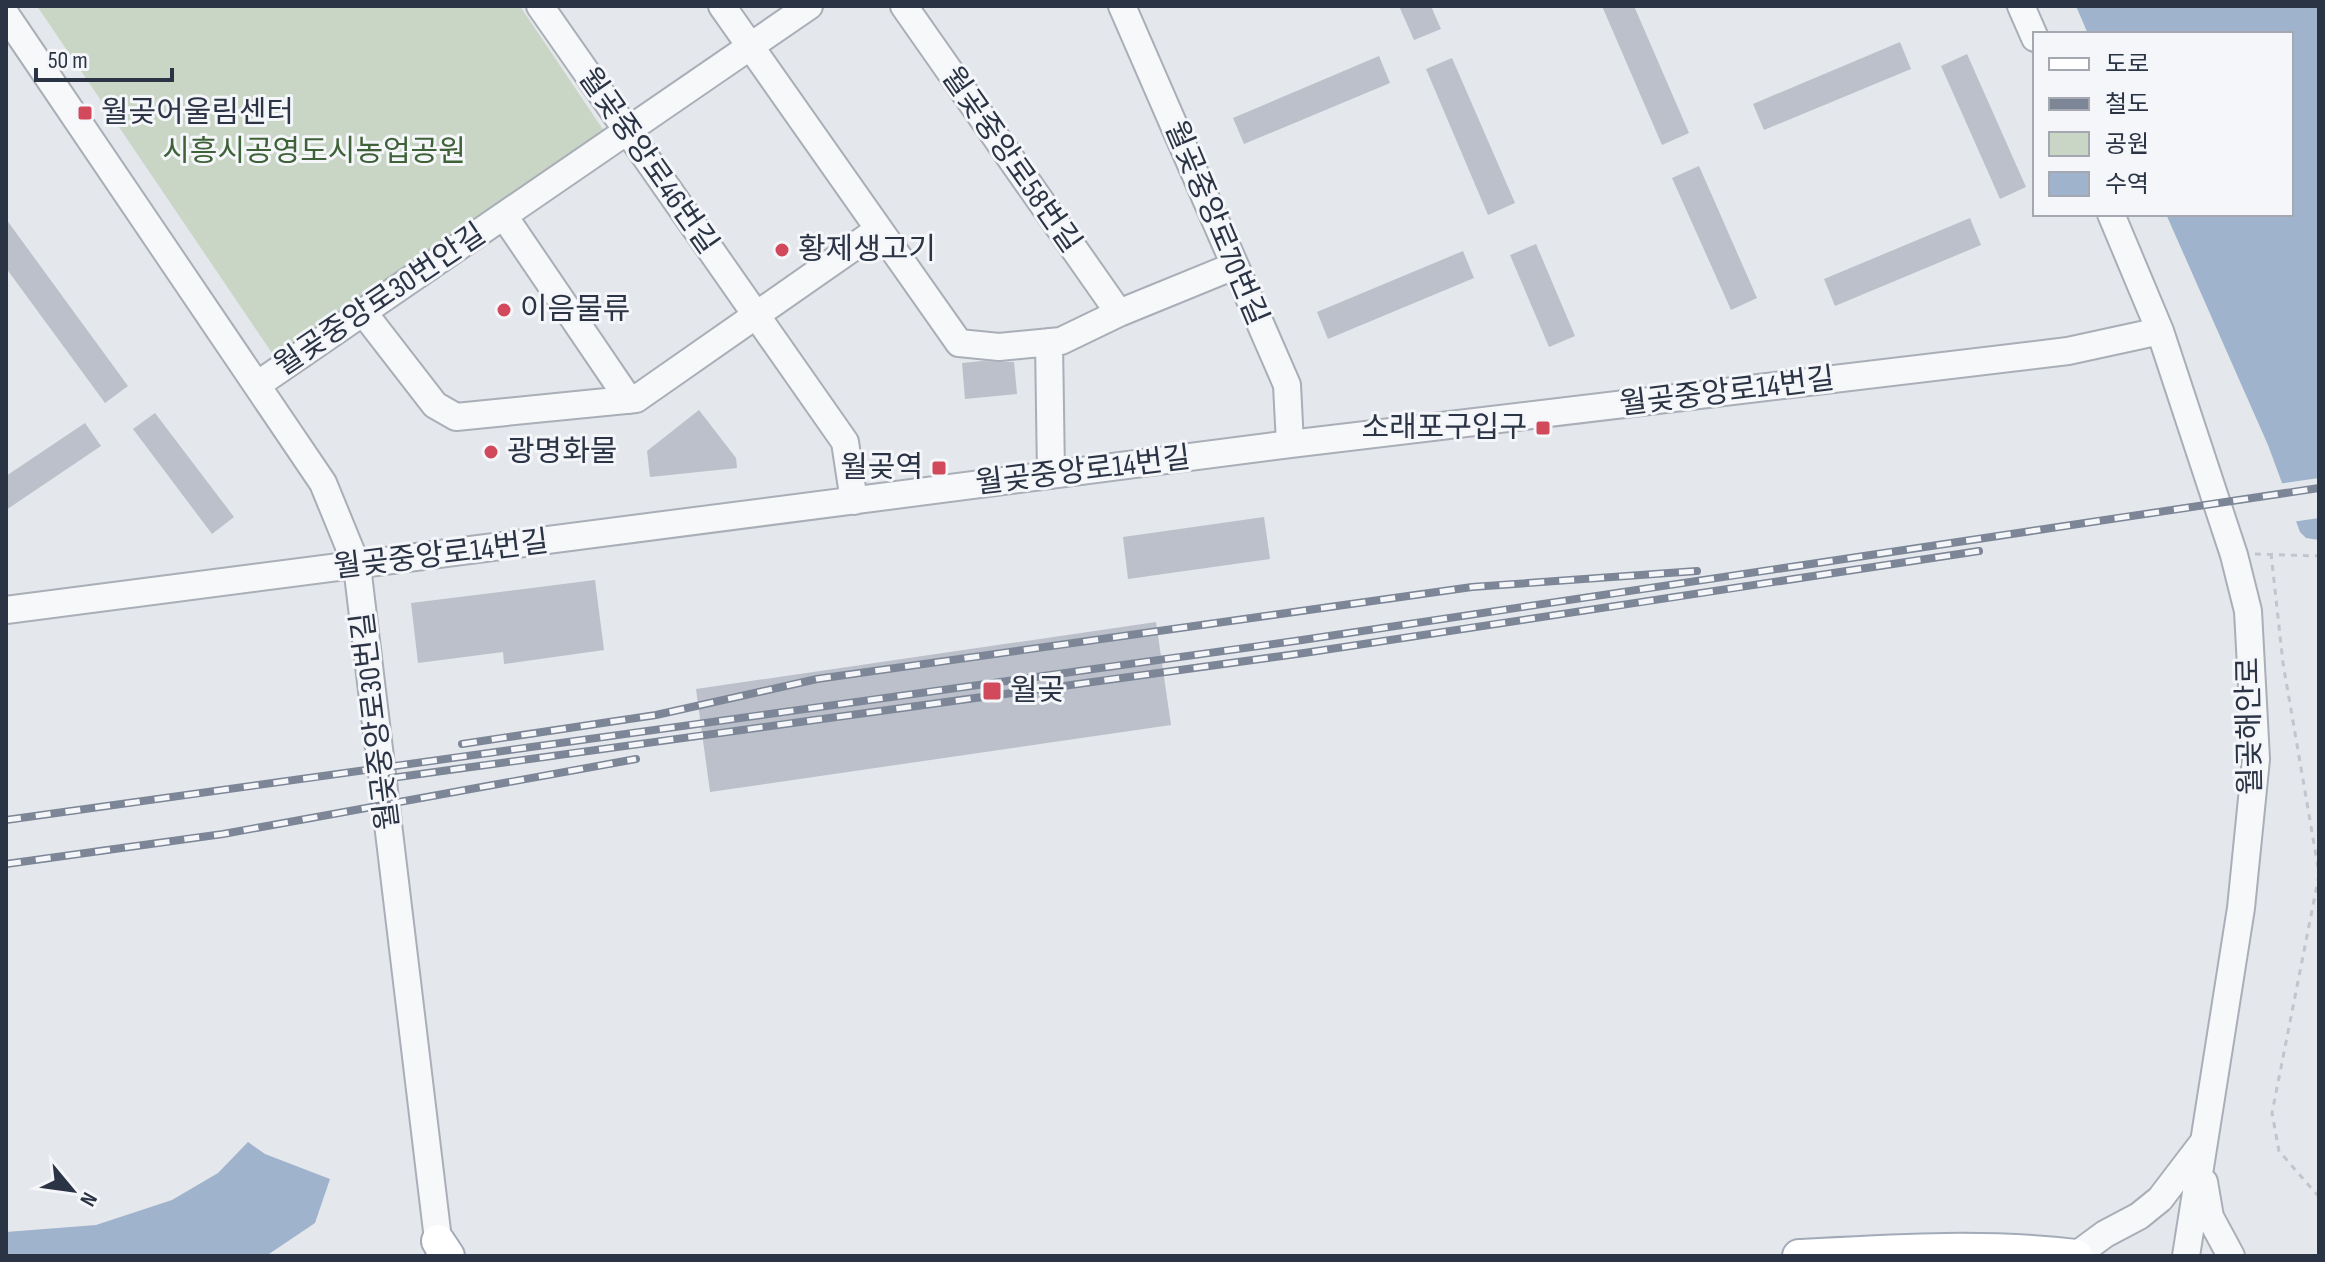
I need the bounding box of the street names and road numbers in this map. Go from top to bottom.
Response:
street label: 월곶중앙로58번길 [934,60,1088,260]
street label: 월곶중앙로46번길 [570,61,726,261]
street label: 월곶중앙로70번길 [1157,115,1275,331]
street label: 월곶중앙로30번안길 [268,216,492,384]
street label: 월곶중앙로14번길 [1617,361,1837,423]
street label: 월곶중앙로14번길 [973,440,1193,502]
street label: 월곶중앙로14번길 [331,524,551,586]
street label: 월곶중앙로30번길 [345,610,407,832]
street label: 월곶해안로 [2231,657,2269,795]

